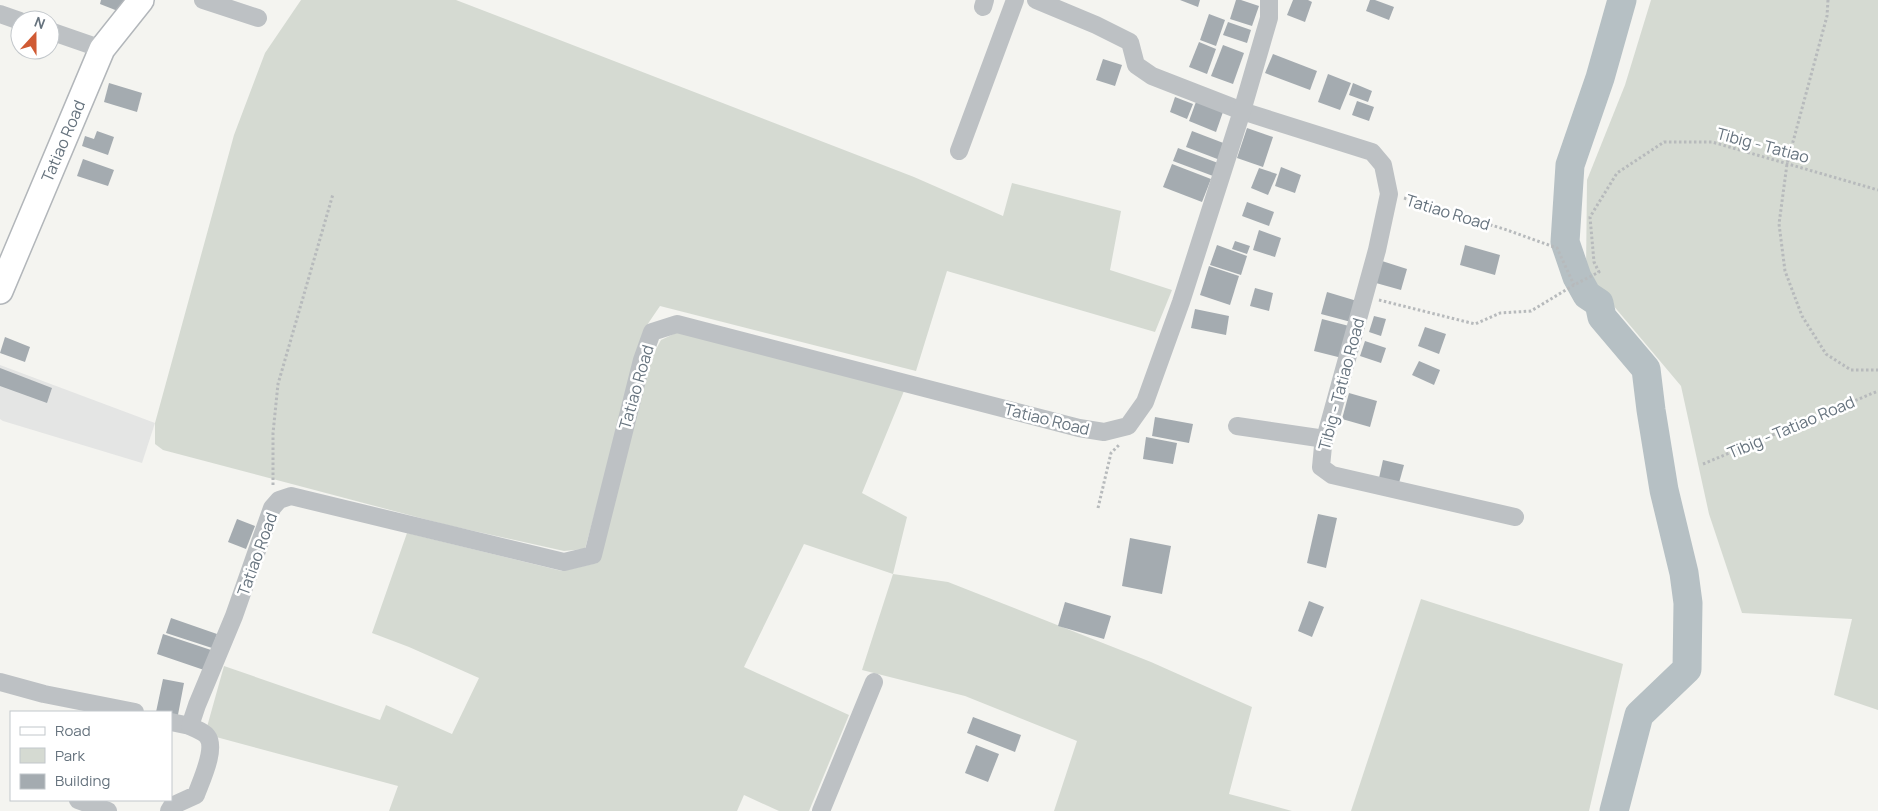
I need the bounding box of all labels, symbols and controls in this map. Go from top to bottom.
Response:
north arrow [10,10,60,60]
text: N [32,12,48,33]
street label: Tatiao Road [36,97,90,185]
street label: Tibig - Tatiao [1714,122,1812,168]
street label: Tatiao Road [1403,189,1493,235]
street label: Tibig - Tatiao Road [1313,315,1369,453]
street label: Tatiao Road [613,342,659,432]
street label: Tibig - Tatiao Road [1724,390,1858,464]
street label: Tatiao Road [1002,398,1092,440]
street label: Tatiao Road [232,509,282,599]
legend [10,711,172,801]
text: Road [55,720,91,741]
text: Park [55,745,85,766]
text: Building [55,770,110,791]

